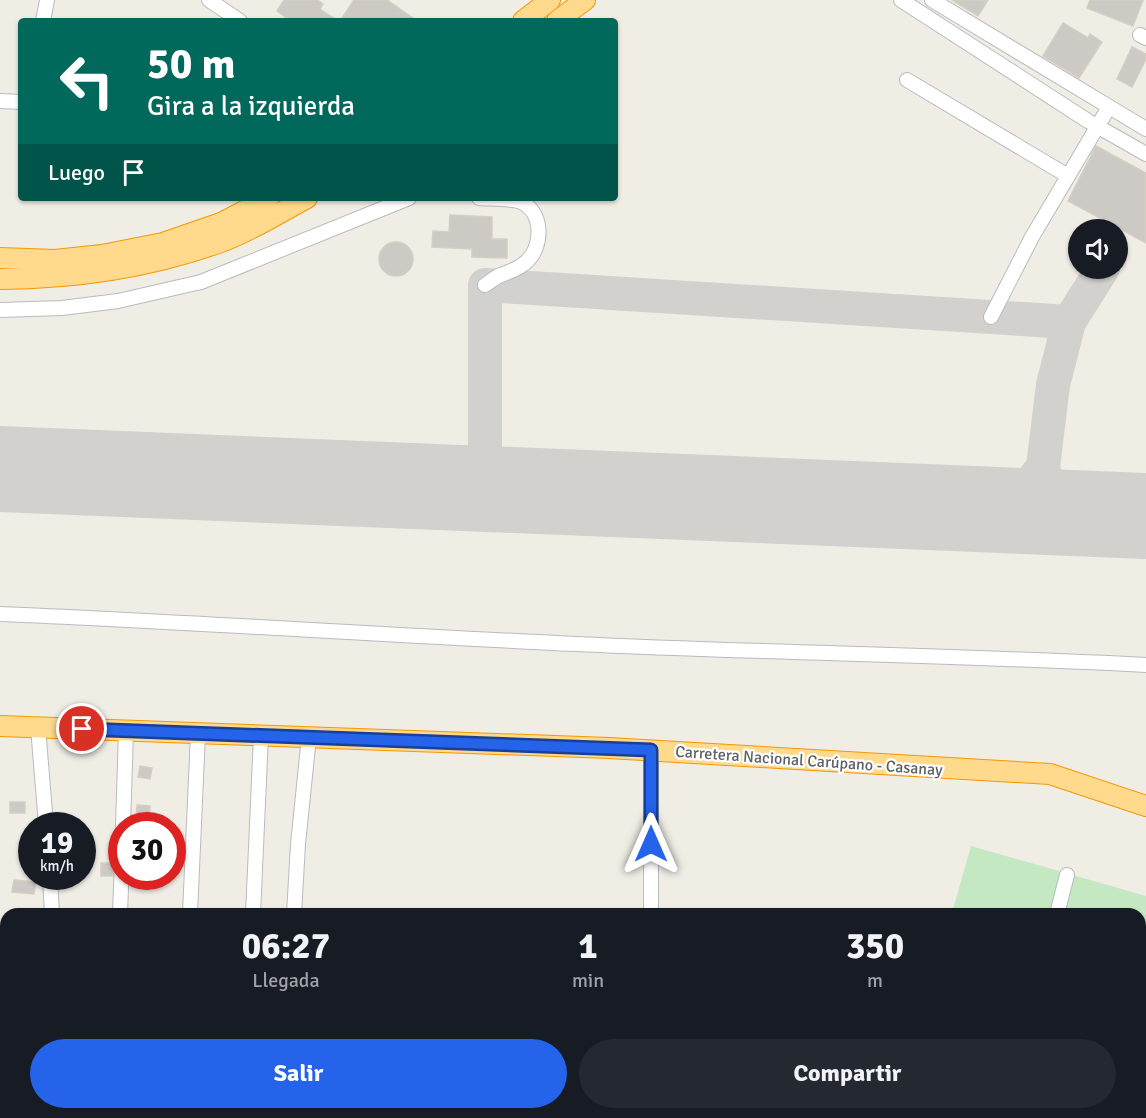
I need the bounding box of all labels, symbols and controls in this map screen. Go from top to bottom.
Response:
text: 50 m [147,39,236,90]
icon: left [48,42,126,120]
text: Gira a la izquierda [147,90,355,123]
icon: arrive [117,156,150,189]
text: Luego [48,159,105,186]
map controls [1068,219,1128,279]
button: sound [1068,219,1128,279]
pin [56,703,107,754]
icon: arrive [65,712,98,745]
street label: Carretera Nacional Carúpano - Casanay [675,742,944,780]
speed limit sign: 30 [108,812,186,890]
position arrow [619,812,683,876]
text: 19 [41,825,73,862]
text: km/h [40,857,74,875]
text: 06:27 [242,924,330,969]
text: 1 [578,924,598,969]
text: 350 [846,924,904,969]
text: Llegada [252,968,320,993]
text: min [572,968,604,993]
text: m [867,968,883,993]
button: Salir [30,1039,567,1108]
button: Compartir [579,1039,1116,1108]

